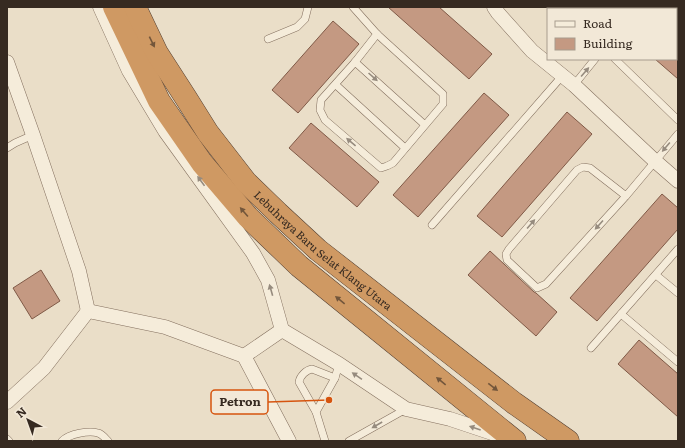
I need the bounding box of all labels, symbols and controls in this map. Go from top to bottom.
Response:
legend [547,8,677,60]
text: Road [583,14,613,32]
text: Building [583,34,633,52]
one-way arrow [149,36,155,48]
one-way arrow [580,67,590,77]
one-way arrow [367,73,378,82]
one-way arrow [346,138,356,147]
one-way arrow [662,142,671,153]
one-way arrow [197,175,205,186]
street label: Lebuhraya Baru Selat Klang Utara [251,186,396,313]
one-way arrow [240,207,249,218]
one-way arrow [526,219,536,229]
one-way arrow [595,220,604,231]
one-way arrow [268,284,274,296]
one-way arrow [335,295,346,304]
one-way arrow [352,372,362,380]
one-way arrow [436,377,447,386]
one-way arrow [488,382,499,391]
callout: Petron [211,390,268,414]
text: Petron [219,392,261,410]
north arrow [8,400,48,440]
text: N [12,403,30,421]
one-way arrow [371,421,383,428]
one-way arrow [468,424,480,430]

